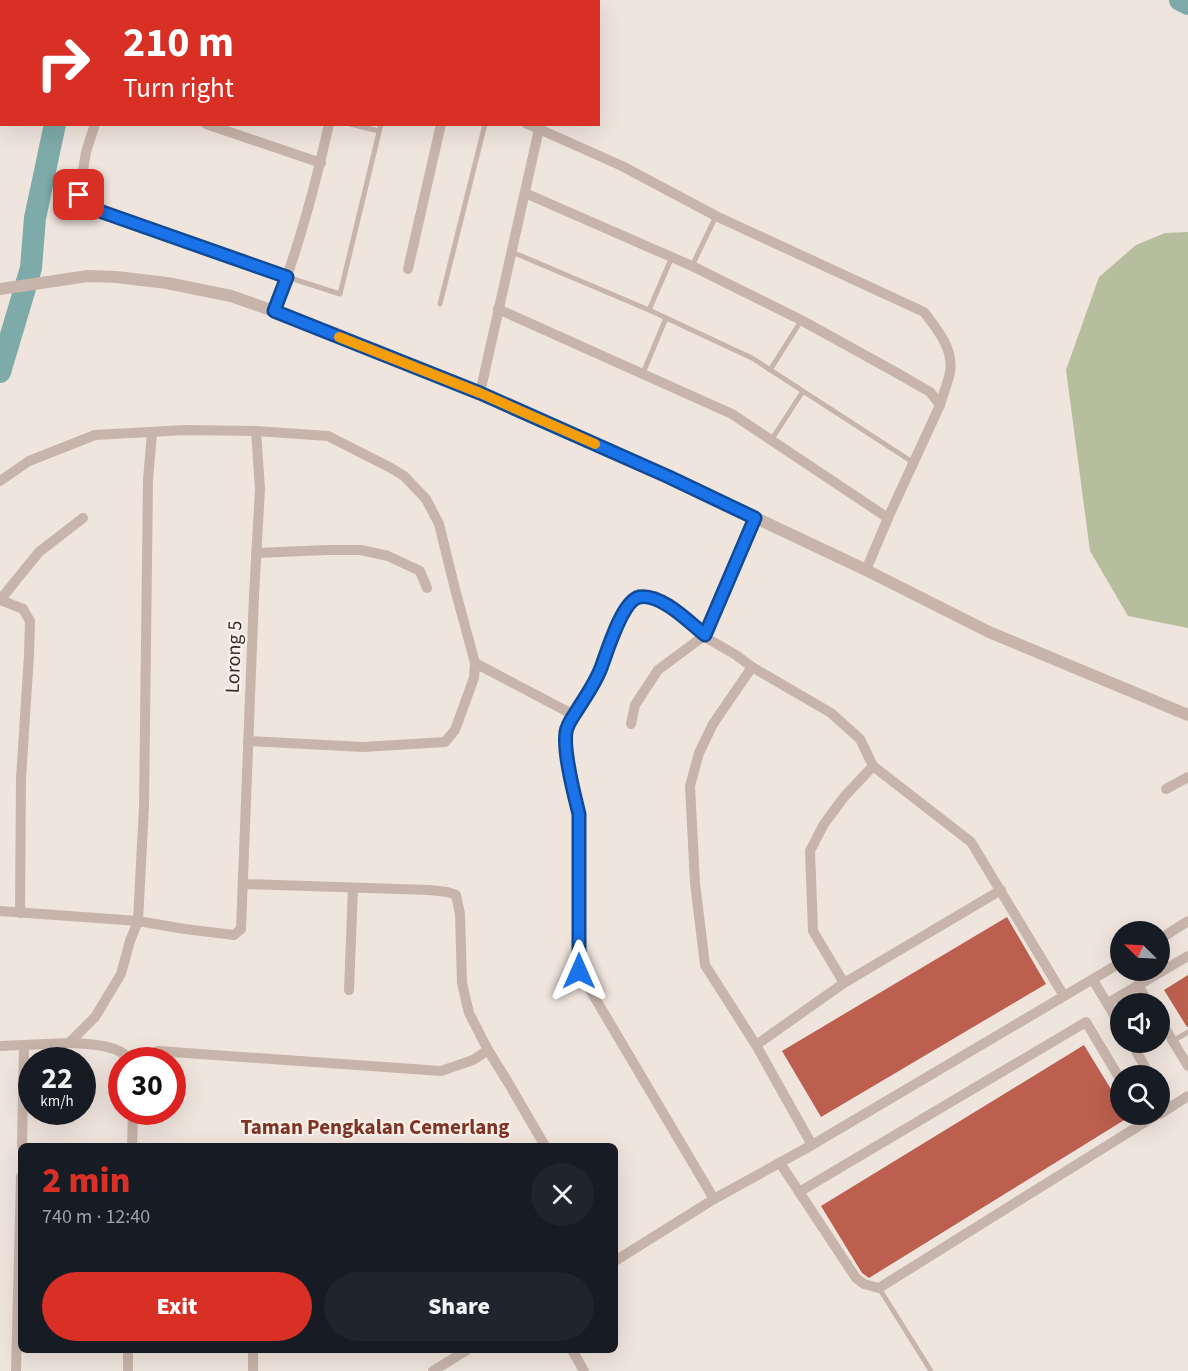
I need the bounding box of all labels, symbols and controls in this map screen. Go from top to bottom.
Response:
text: 210 m [123,13,234,73]
icon: right [24,24,102,102]
text: Turn right [123,69,234,108]
pin [53,169,104,220]
icon: arrive [62,178,95,211]
street label: Lorong 5 [219,620,249,694]
north arrow [1110,921,1170,981]
map controls [1110,921,1170,1125]
position arrow [547,939,611,1003]
button: sound [1110,993,1170,1053]
speed limit sign: 30 [108,1047,186,1125]
text: 22 [41,1057,73,1100]
button: search [1110,1065,1170,1125]
text: km/h [40,1091,74,1112]
district label: Taman Pengkalan Cemerlang [240,1112,510,1142]
text: 2 min [42,1155,130,1206]
button: close [531,1163,594,1226]
text: 740 m · 12:40 [42,1203,150,1231]
button: Exit [42,1272,312,1341]
button: Share [324,1272,594,1341]

